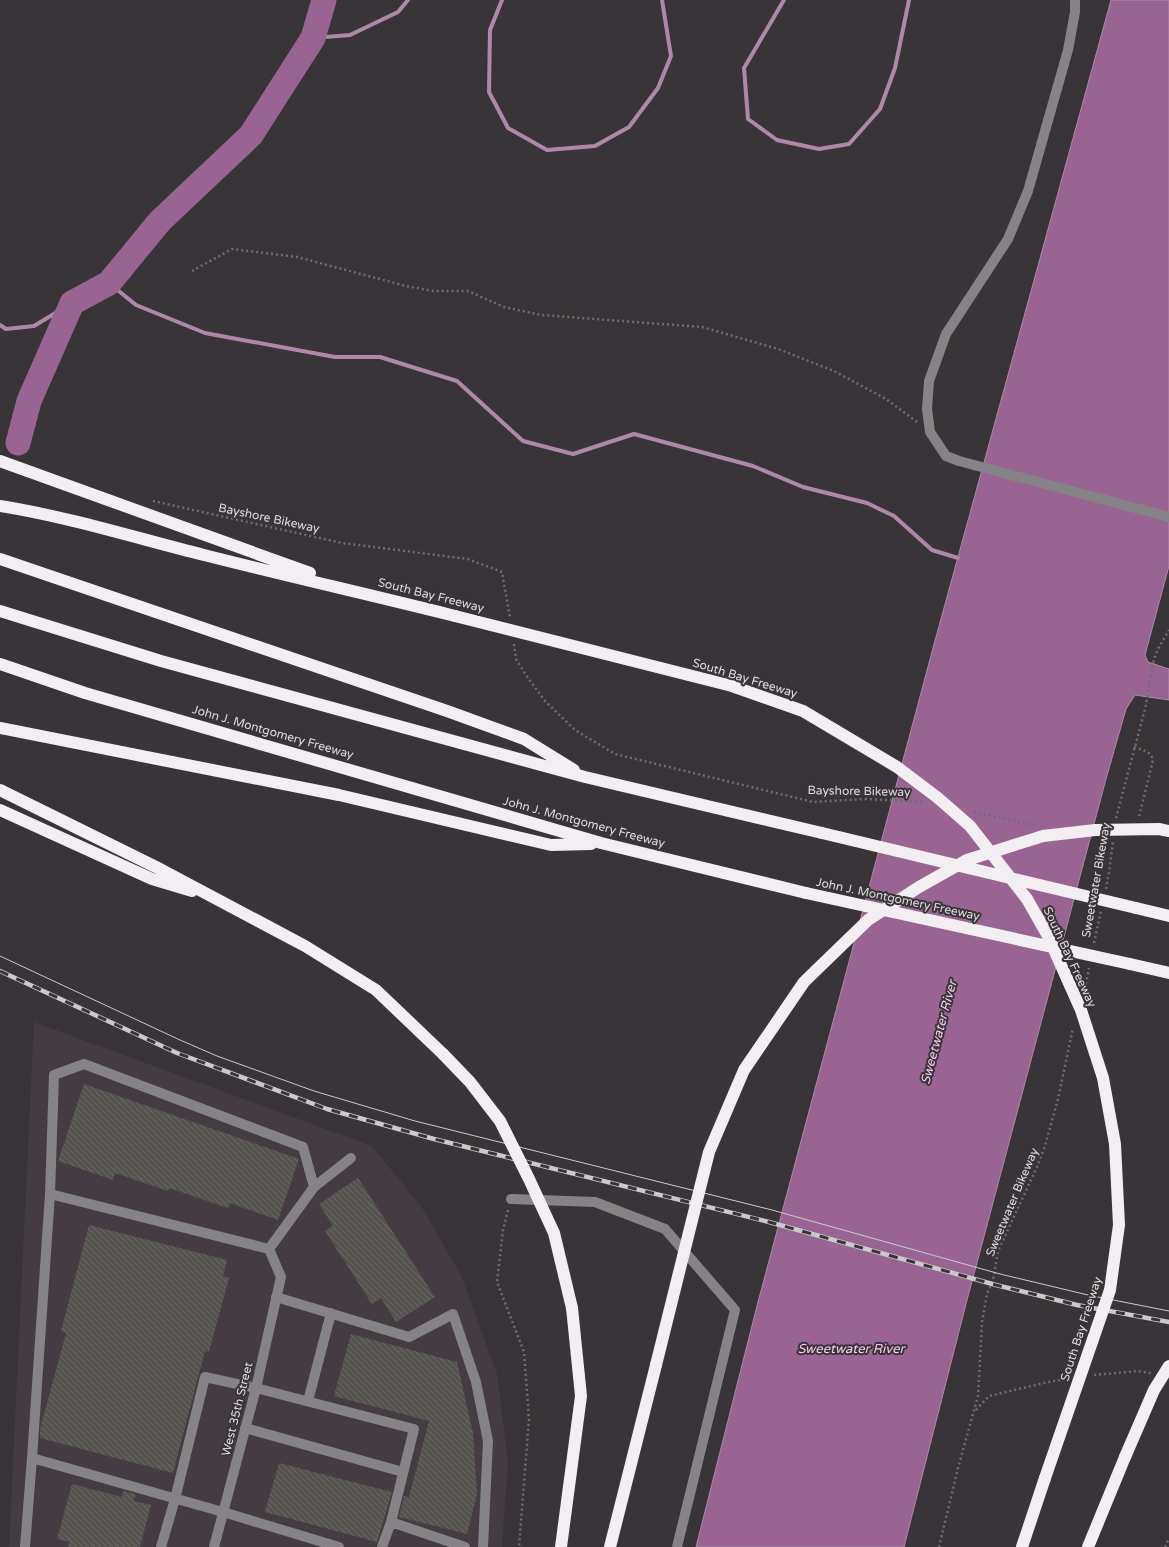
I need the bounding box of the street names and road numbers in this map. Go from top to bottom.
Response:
street label: Bayshore Bikeway [217,500,321,536]
street label: South Bay Freeway [376,575,486,615]
street label: South Bay Freeway [691,655,800,701]
street label: John J. Montgomery Freeway [191,702,356,762]
street label: Bayshore Bikeway [807,783,911,799]
street label: John J. Montgomery Freeway [501,794,667,851]
street label: Sweetwater Bikeway [1079,821,1113,939]
street label: John J. Montgomery Freeway [815,875,982,923]
street label: South Bay Freeway [1041,905,1100,1010]
street label: Sweetwater Bikeway [983,1145,1041,1258]
street label: South Bay Freeway [1058,1275,1105,1383]
street label: West 35th Street [219,1360,256,1457]

